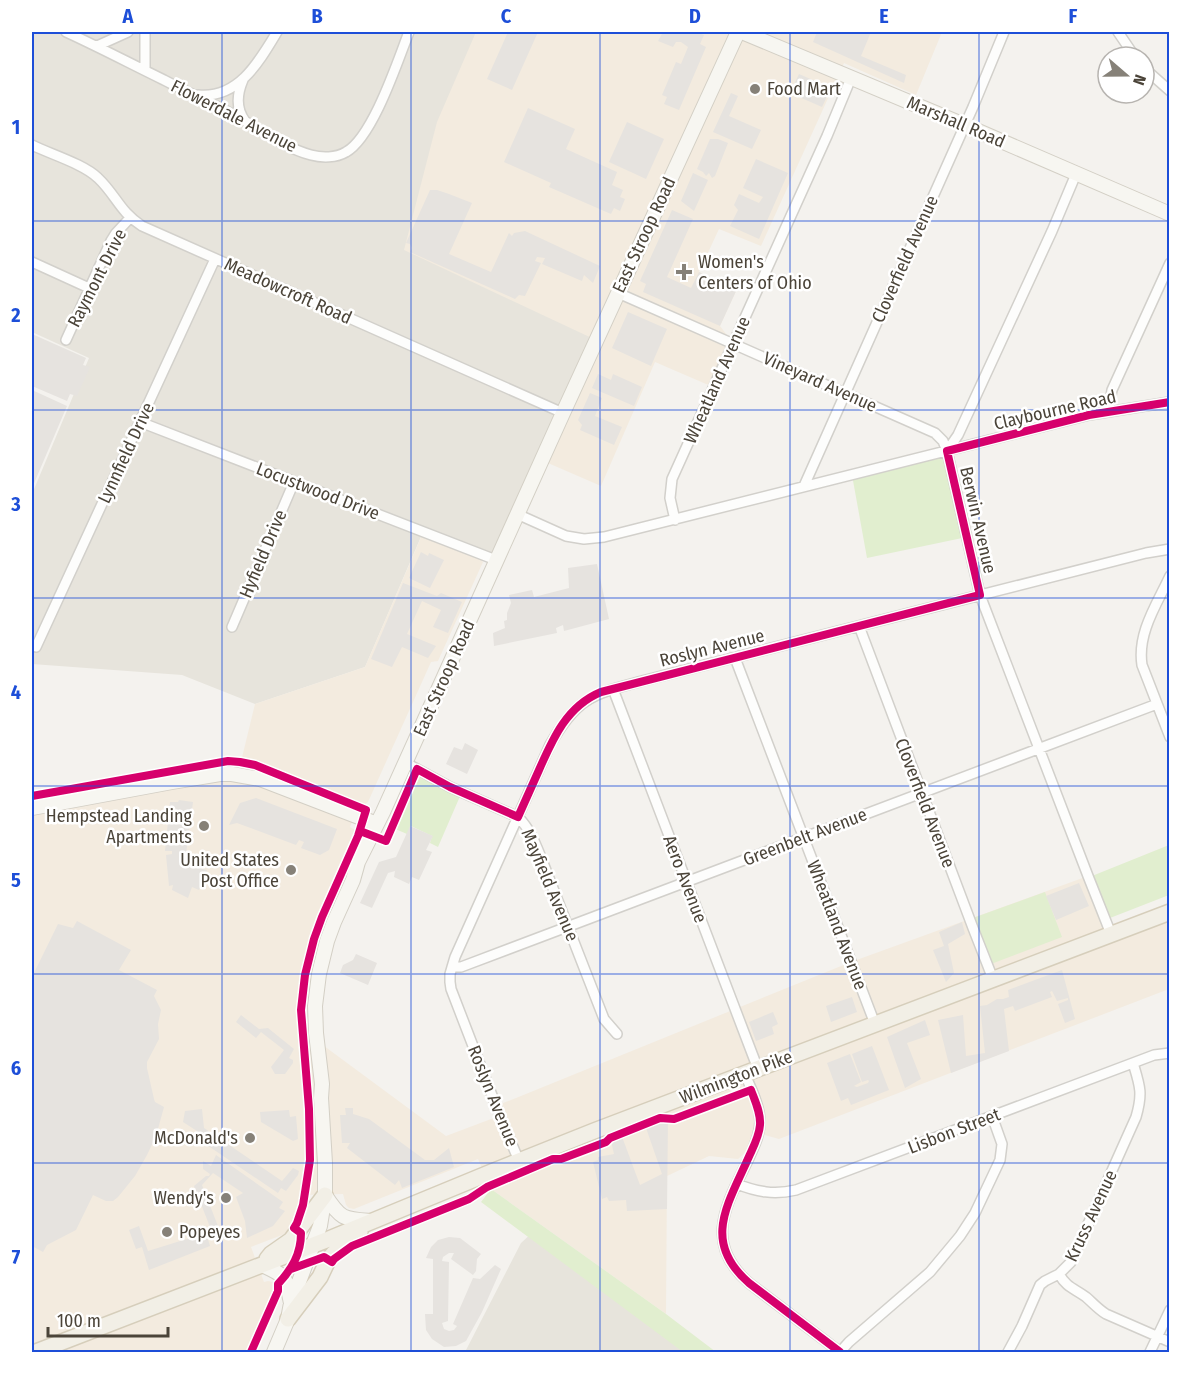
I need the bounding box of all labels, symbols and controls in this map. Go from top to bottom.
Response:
text: A [122,4,135,28]
text: B [311,4,323,28]
text: C [501,4,512,28]
text: D [689,4,701,28]
text: E [879,4,889,28]
text: F [1069,4,1078,28]
north arrow [1096,45,1156,105]
text: N [1129,72,1150,88]
street label: Flowerdale Avenue [167,75,301,157]
place label: Food Mart [767,78,841,100]
marker: Food Mart [748,82,762,96]
street label: Marshall Road [904,91,1008,153]
text: 1 [12,115,20,139]
street label: East Stroop Road [608,174,680,296]
street label: Cloverfield Avenue [867,192,943,326]
street label: Raymont Drive [63,225,131,331]
place label: Women's Centers of Ohio [698,251,812,294]
street label: Meadowcroft Road [221,253,355,329]
marker: Women's Centers of Ohio [675,263,693,281]
text: 2 [10,303,21,327]
street label: Wheatland Avenue [679,313,755,447]
street label: Vineyard Avenue [760,347,880,417]
street label: Claybourne Road [992,385,1118,435]
street label: Lynnfield Drive [93,399,159,507]
street label: Locustwood Drive [253,457,383,525]
street label: Berwin Avenue [955,464,1001,576]
text: 3 [10,492,21,516]
street label: Hyfield Drive [235,506,292,602]
street label: East Stroop Road [408,616,480,740]
street label: Roslyn Avenue [657,624,767,672]
text: 4 [11,680,21,704]
street label: Cloverfield Avenue [890,735,960,871]
street label: Greenbelt Avenue [740,803,870,871]
place label: Hempstead Landing Apartments [46,805,193,848]
marker: Hempstead Landing Apartments [197,819,211,833]
street label: Mayfield Avenue [516,825,584,945]
street label: Aero Avenue [658,832,712,926]
place label: United States Post Office [180,849,279,892]
street label: Wheatland Avenue [802,857,872,993]
marker: United States Post Office [284,863,298,877]
text: 5 [11,868,21,892]
street label: Roslyn Avenue [463,1042,523,1150]
street label: Wilmington Pike [677,1045,796,1109]
text: 6 [11,1056,21,1080]
street label: Lisbon Street [905,1103,1003,1159]
place label: McDonald's [154,1127,238,1149]
marker: McDonald's [243,1131,257,1145]
street label: Kruss Avenue [1060,1167,1122,1265]
place label: Wendy's [154,1187,214,1209]
marker: Wendy's [219,1191,233,1205]
place label: Popeyes [179,1221,241,1243]
marker: Popeyes [160,1225,174,1239]
text: 7 [12,1245,21,1269]
scale bar [48,1300,168,1338]
text: 100 m [57,1310,101,1332]

